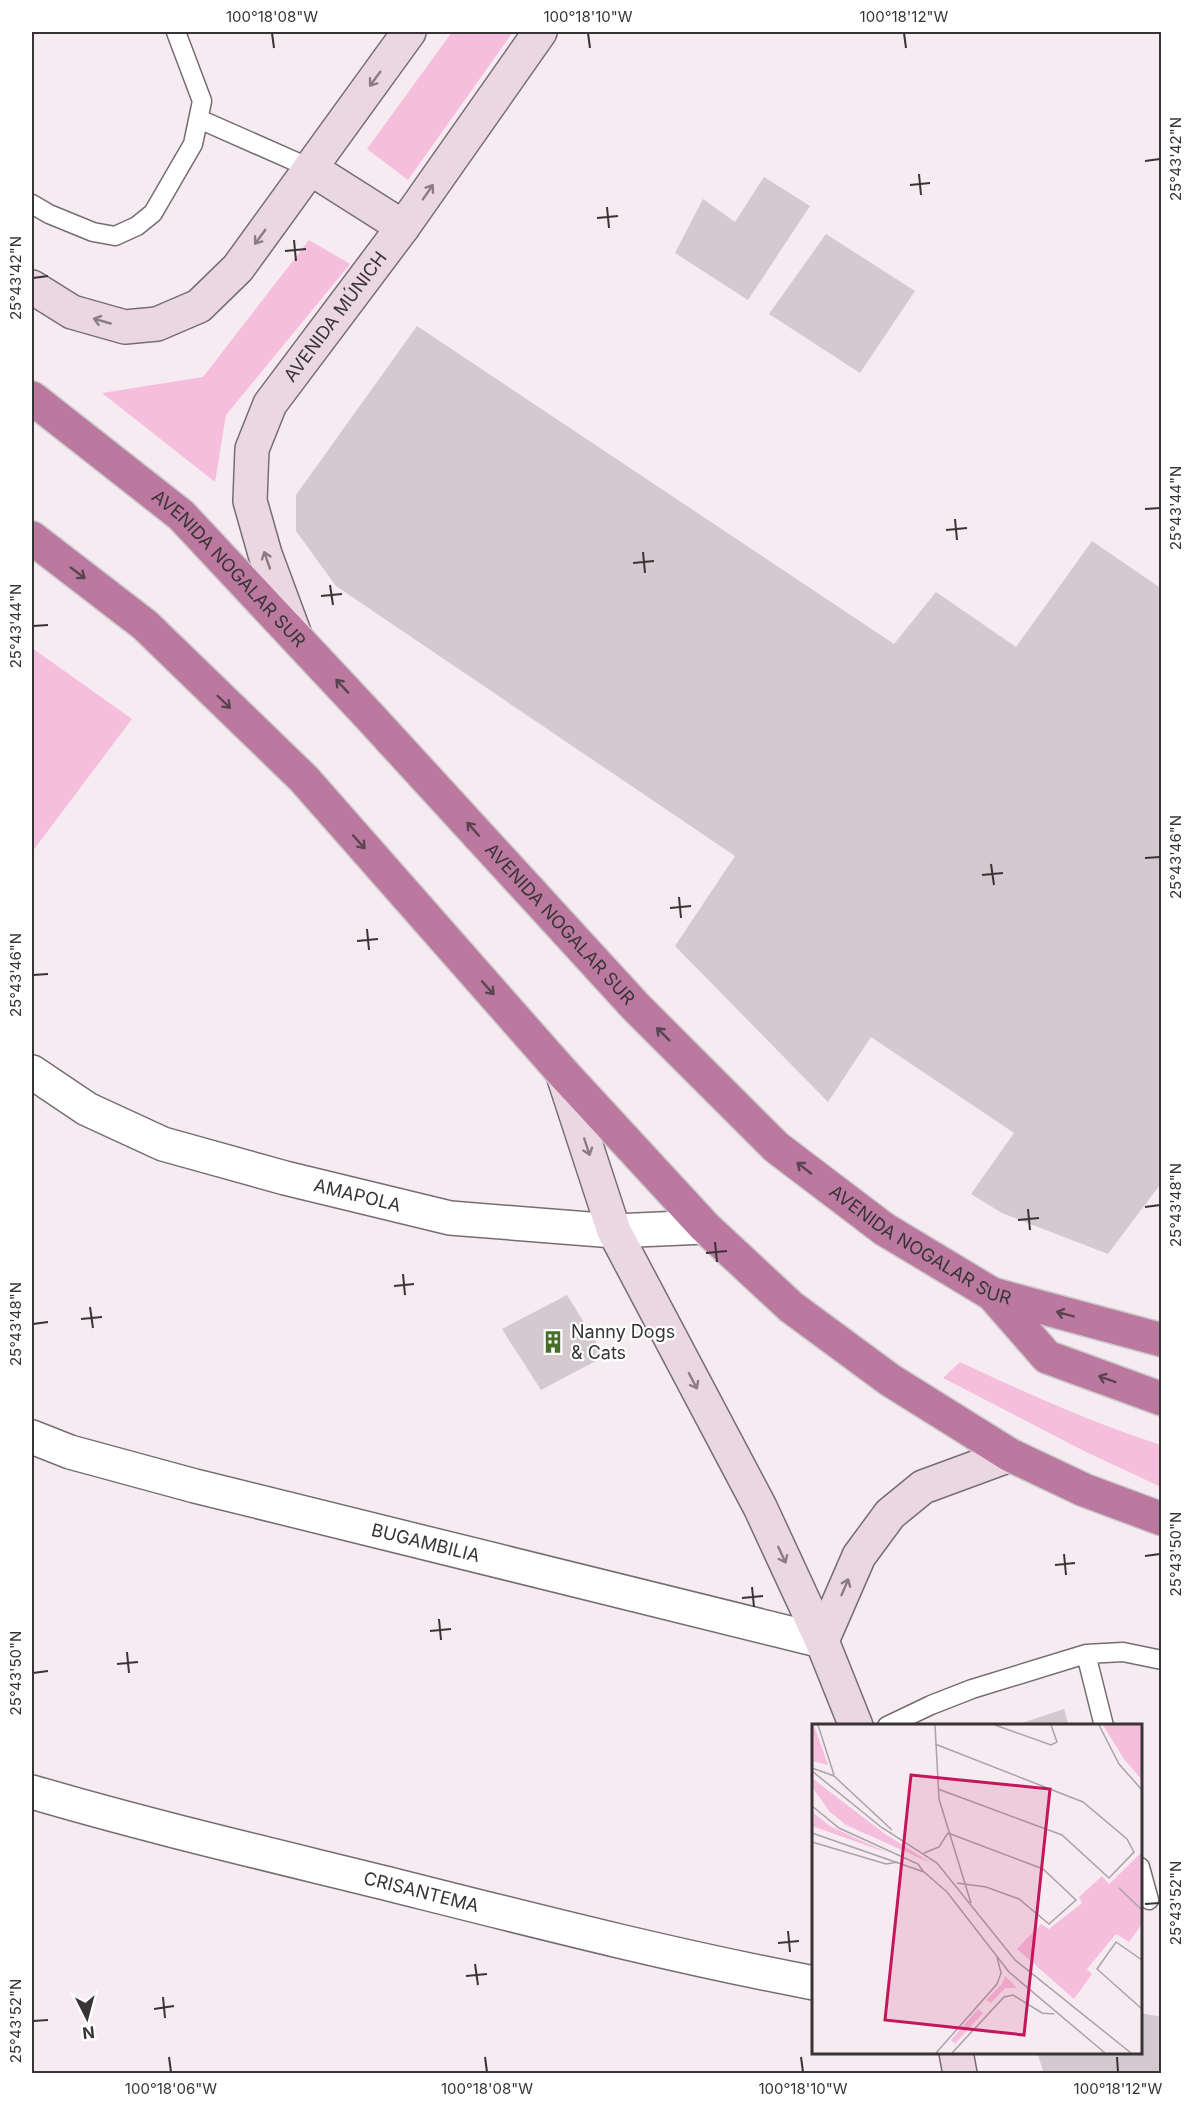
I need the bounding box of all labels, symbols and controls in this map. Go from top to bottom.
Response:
text: 100°18'08"W [226,7,318,26]
text: 100°18'10"W [543,7,633,26]
text: 100°18'12"W [860,7,949,26]
one-way arrow [368,70,381,86]
text: 25°43'42"N [1166,117,1185,201]
one-way arrow [421,184,434,200]
one-way arrow [254,228,267,244]
text: 25°43'42"N [6,236,25,320]
street label: AVENIDA MÚNICH [279,247,391,386]
one-way arrow [93,315,112,326]
text: 25°43'44"N [1166,466,1185,550]
street label: AVENIDA NOGALAR SUR [148,485,310,652]
one-way arrow [261,551,272,570]
one-way arrow [70,567,86,580]
text: 25°43'44"N [6,584,25,668]
one-way arrow [335,678,349,693]
one-way arrow [217,695,232,709]
text: 25°43'46"N [1166,815,1185,899]
one-way arrow [466,822,480,837]
one-way arrow [352,834,366,849]
street label: AVENIDA NOGALAR SUR [481,839,640,1009]
text: 25°43'46"N [6,933,25,1017]
one-way arrow [481,981,495,996]
one-way arrow [655,1027,670,1041]
one-way arrow [582,1137,593,1156]
one-way arrow [797,1162,813,1174]
text: 25°43'48"N [1166,1163,1185,1247]
street label: AMAPOLA [312,1174,403,1216]
street label: AVENIDA NOGALAR SUR [826,1180,1014,1309]
text: 25°43'48"N [6,1282,25,1366]
one-way arrow [1055,1308,1074,1319]
place label: Nanny Dogs & Cats [571,1321,675,1363]
building icon: Nanny Dogs & Cats [540,1329,566,1355]
one-way arrow [688,1372,699,1390]
one-way arrow [1098,1372,1116,1383]
text: 25°43'50"N [1166,1512,1185,1596]
street label: BUGAMBILIA [369,1519,482,1566]
one-way arrow [777,1545,789,1563]
one-way arrow [840,1578,851,1597]
text: 25°43'50"N [6,1631,25,1715]
inset map [812,1724,1142,2054]
text: 25°43'52"N [1166,1861,1185,1945]
street label: CRISANTEMA [361,1867,481,1916]
text: 25°43'52"N [6,1979,25,2063]
north arrow [57,1988,117,2048]
text: N [81,2022,96,2044]
text: 100°18'06"W [125,2079,217,2098]
text: 100°18'08"W [441,2079,533,2098]
text: 100°18'10"W [758,2079,848,2098]
text: 100°18'12"W [1074,2079,1163,2098]

